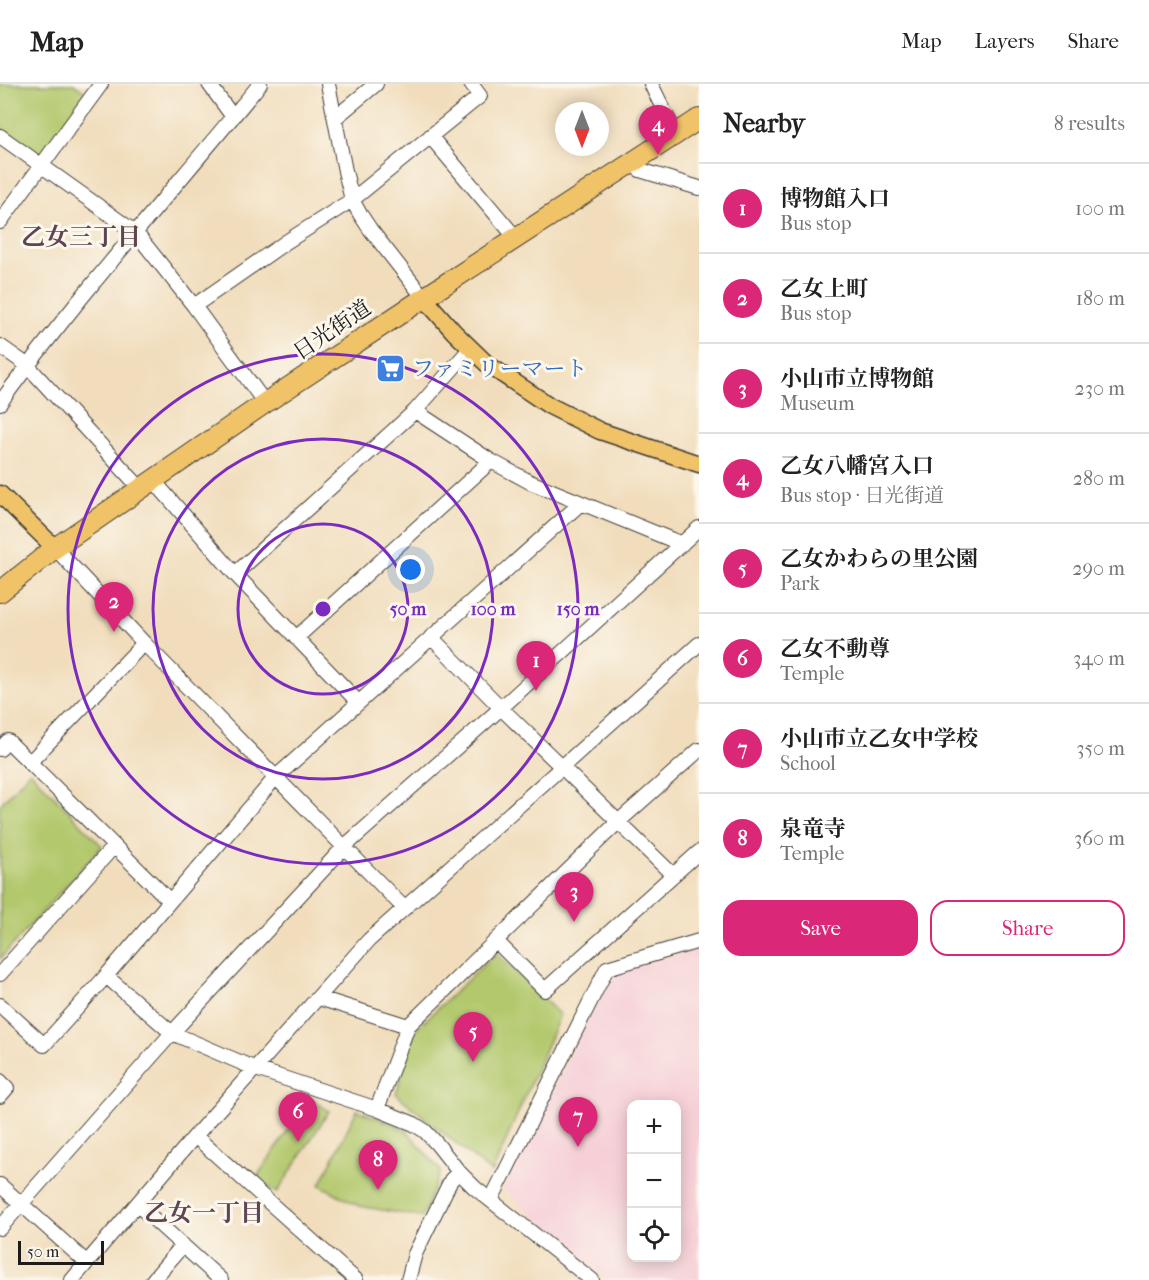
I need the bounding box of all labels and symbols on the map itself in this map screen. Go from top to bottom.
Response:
north arrow [555,102,609,156]
pin: 4 [638,106,678,155]
district label: 乙女三丁目 [21,223,141,251]
street label: 日光街道 [288,295,376,365]
supermarket icon: ファミリーマート [375,353,407,385]
place label: ファミリーマート [412,356,588,382]
your location [396,555,425,584]
pin: 2 [94,582,134,632]
centre of rings [313,599,333,619]
text: 50 m [390,599,427,620]
text: 100 m [470,599,517,620]
text: 150 m [557,599,600,620]
pin: 1 [516,642,556,691]
pin: 3 [554,872,594,922]
pin: 5 [454,1012,492,1062]
pin: 6 [278,1092,318,1142]
pin: 7 [558,1098,598,1147]
pin: 8 [358,1140,398,1190]
district label: 乙女一丁目 [144,1199,264,1227]
scale bar [18,1238,104,1266]

